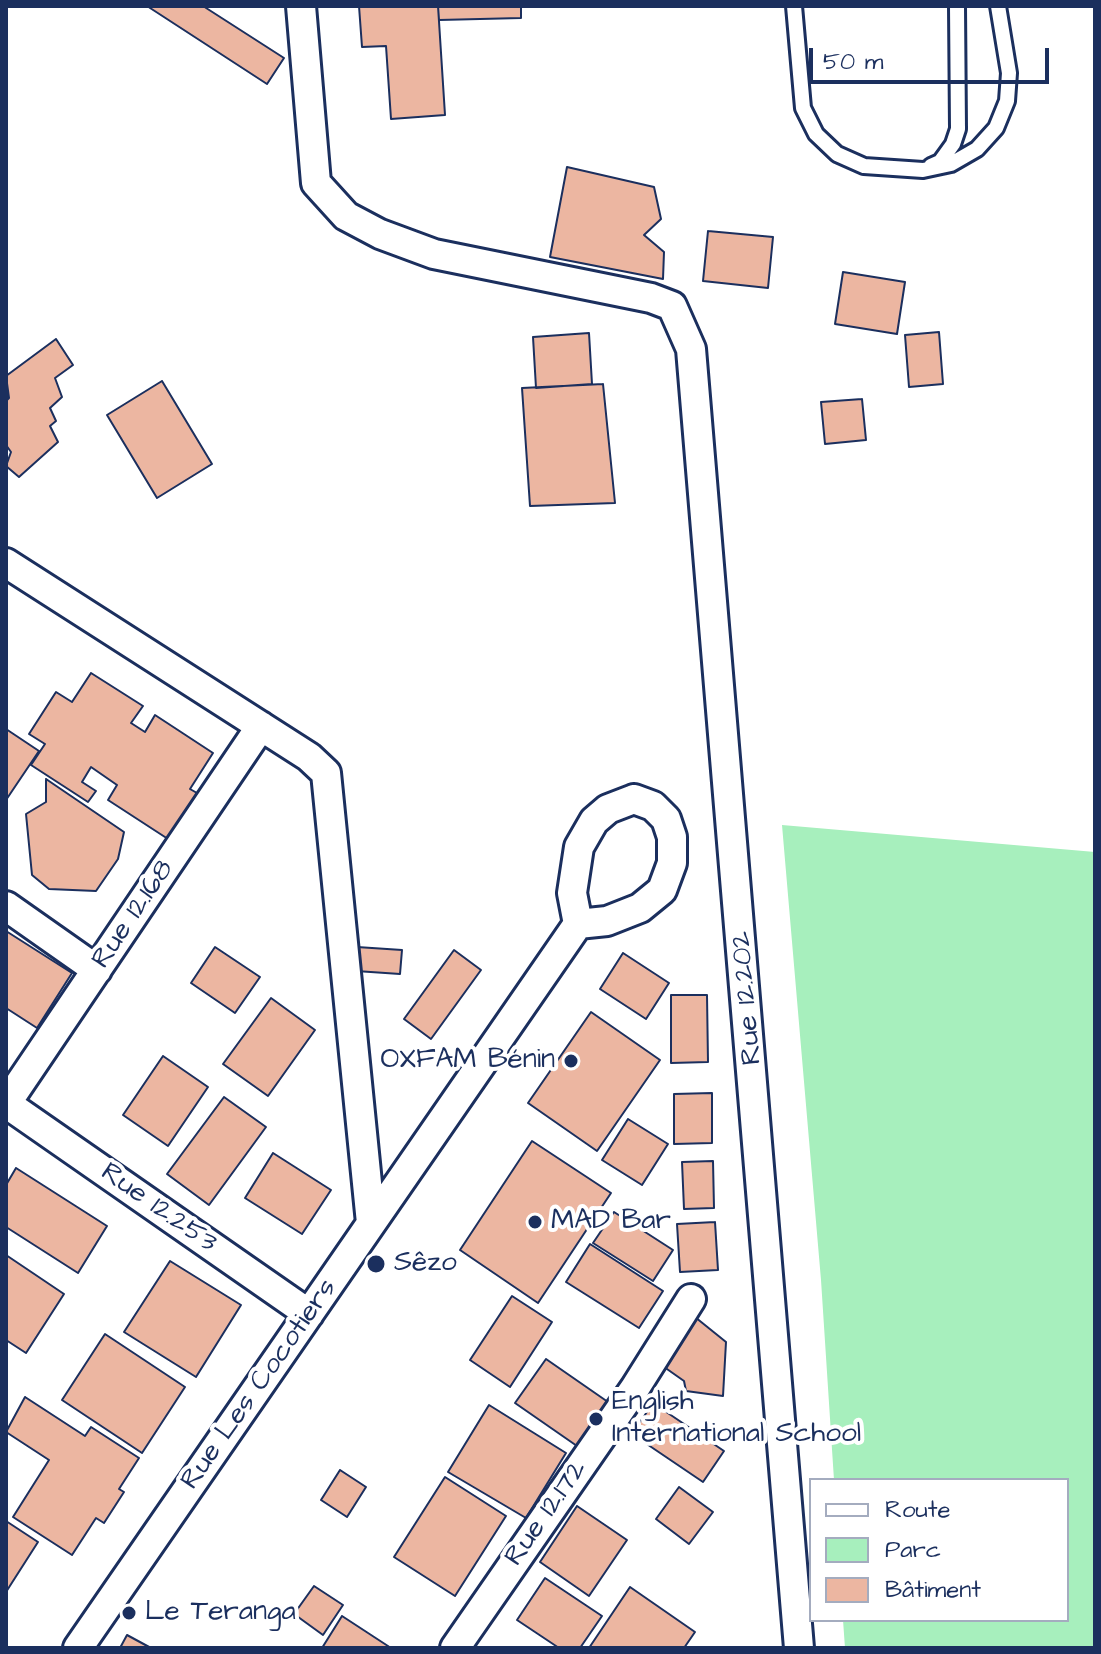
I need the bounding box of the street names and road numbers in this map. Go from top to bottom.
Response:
street label: Rue 12.168 [86,854,182,976]
street label: Rue 12.202 [725,930,771,1066]
street label: Rue 12.253 [93,1157,223,1261]
street label: Rue Les Cocotiers [175,1273,345,1497]
street label: Rue 12.172 [499,1455,595,1573]

